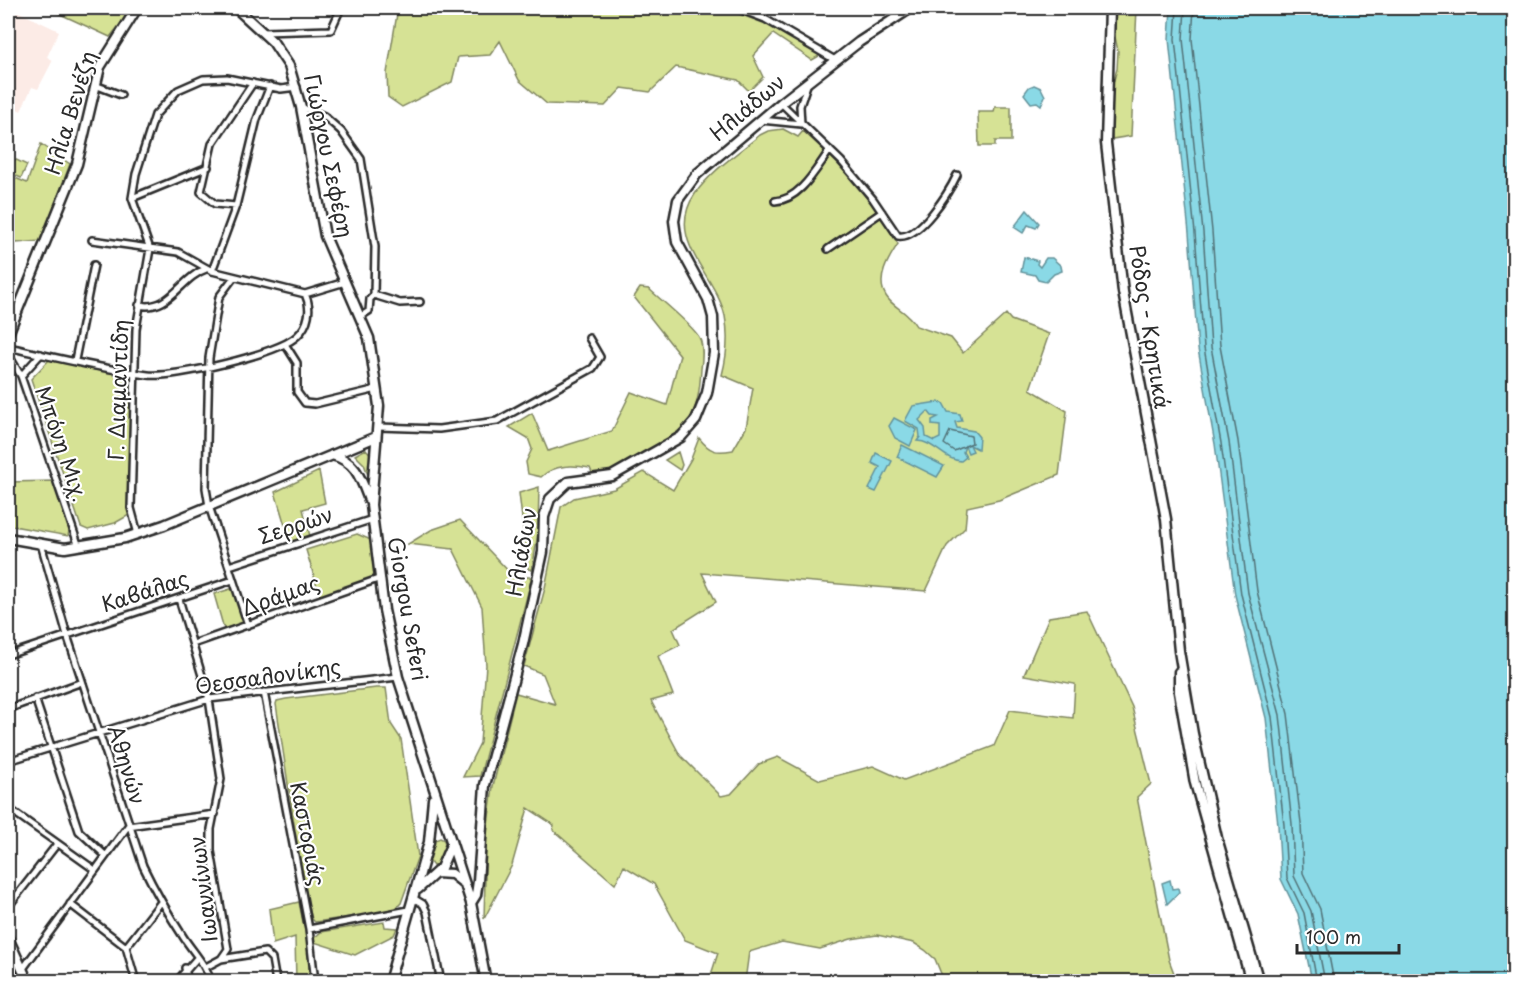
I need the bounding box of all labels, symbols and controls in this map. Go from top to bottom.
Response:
street label: Ηλία Βενέζη [35,46,103,178]
street label: Ηλιάδων [702,65,791,148]
street label: Γιώργου Σεφέρη [297,71,363,240]
street label: Ρόδος - Κρητικά [1122,242,1180,411]
street label: Γ. Διαμαντίδη [99,319,135,461]
street label: Μπόνη Μιχ. [28,381,98,505]
street label: Σερρών [254,497,337,551]
street label: Ηλιάδων [496,505,544,599]
street label: Giorgou Seferi [381,534,437,683]
street label: Καβάλας [97,561,192,619]
street label: Δράμας [237,565,324,623]
street label: Θεσσαλονίκης [193,649,343,701]
street label: Αθηνών [101,721,155,808]
street label: Καστοριάς [283,779,335,889]
street label: Ιωαννίνων [180,834,224,944]
scale bar [1297,917,1399,955]
text: 100 m [1306,923,1361,950]

